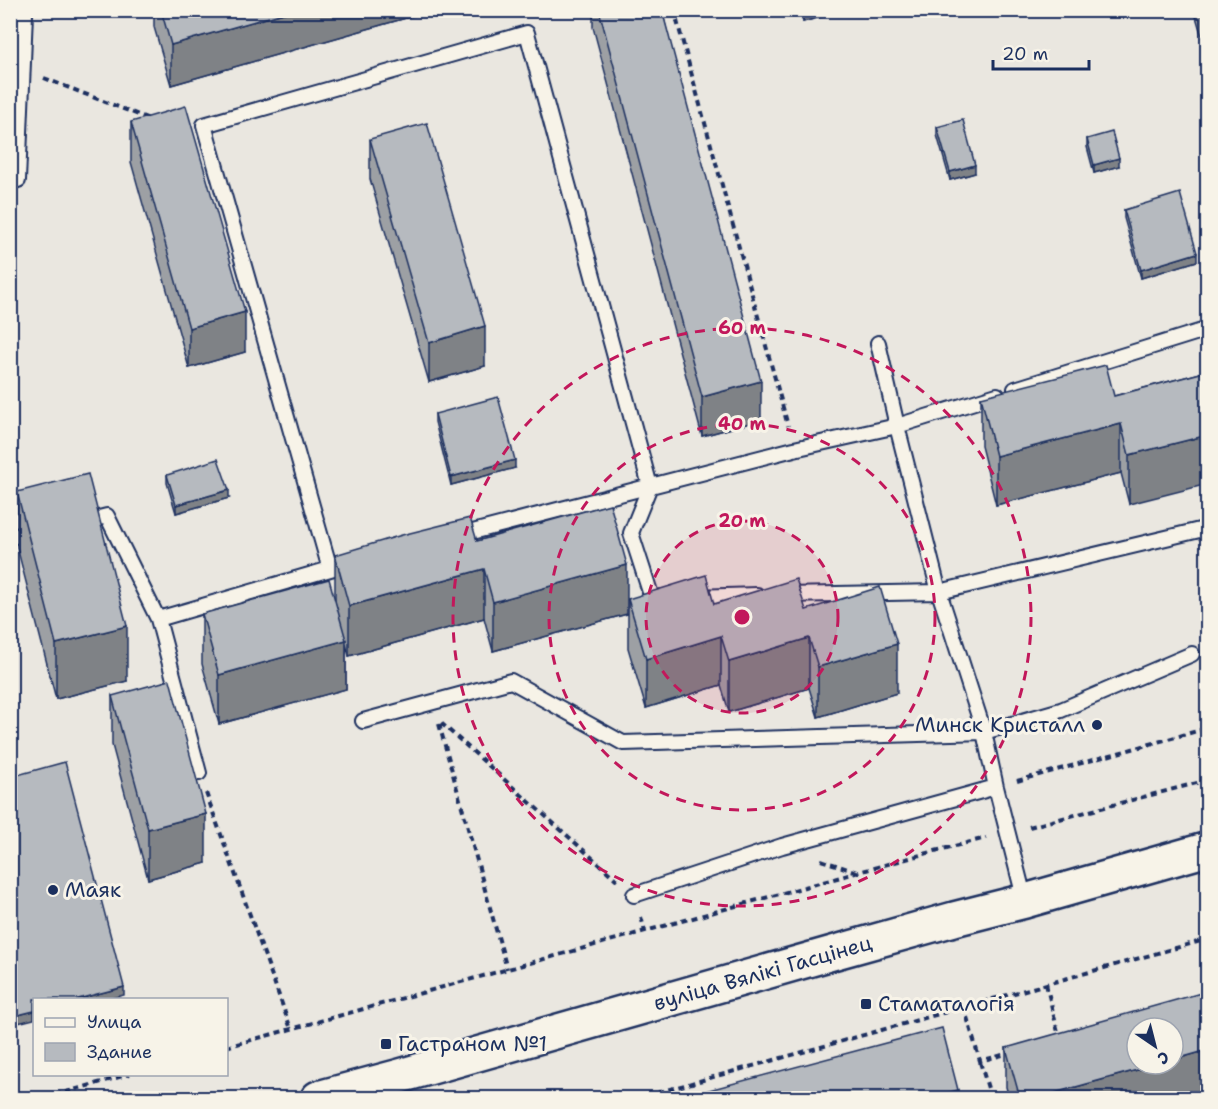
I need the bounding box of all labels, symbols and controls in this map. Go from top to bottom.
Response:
scale bar [993,33,1089,71]
text: 20 m [1002,42,1048,66]
text: 60 m [718,316,766,340]
text: 40 m [718,412,766,436]
text: 20 m [718,509,766,533]
centre of rings [732,607,752,627]
place label: Минск Кристалл [915,711,1085,739]
marker: Минск Кристалл [1090,718,1104,732]
place label: Маяк [65,876,121,904]
marker: Маяк [46,883,60,897]
street label: вуліца Вялікі Гасцінец [650,929,875,1017]
place label: Стаматалогія [878,990,1015,1018]
marker: Стаматалогія [859,997,873,1011]
legend [33,998,228,1076]
text: Улица [87,1010,141,1034]
north arrow [1125,1016,1185,1076]
place label: Гастраном №1 [398,1030,547,1058]
marker: Гастраном №1 [379,1037,393,1051]
text: Здание [87,1040,152,1064]
text: С [1153,1046,1173,1069]

